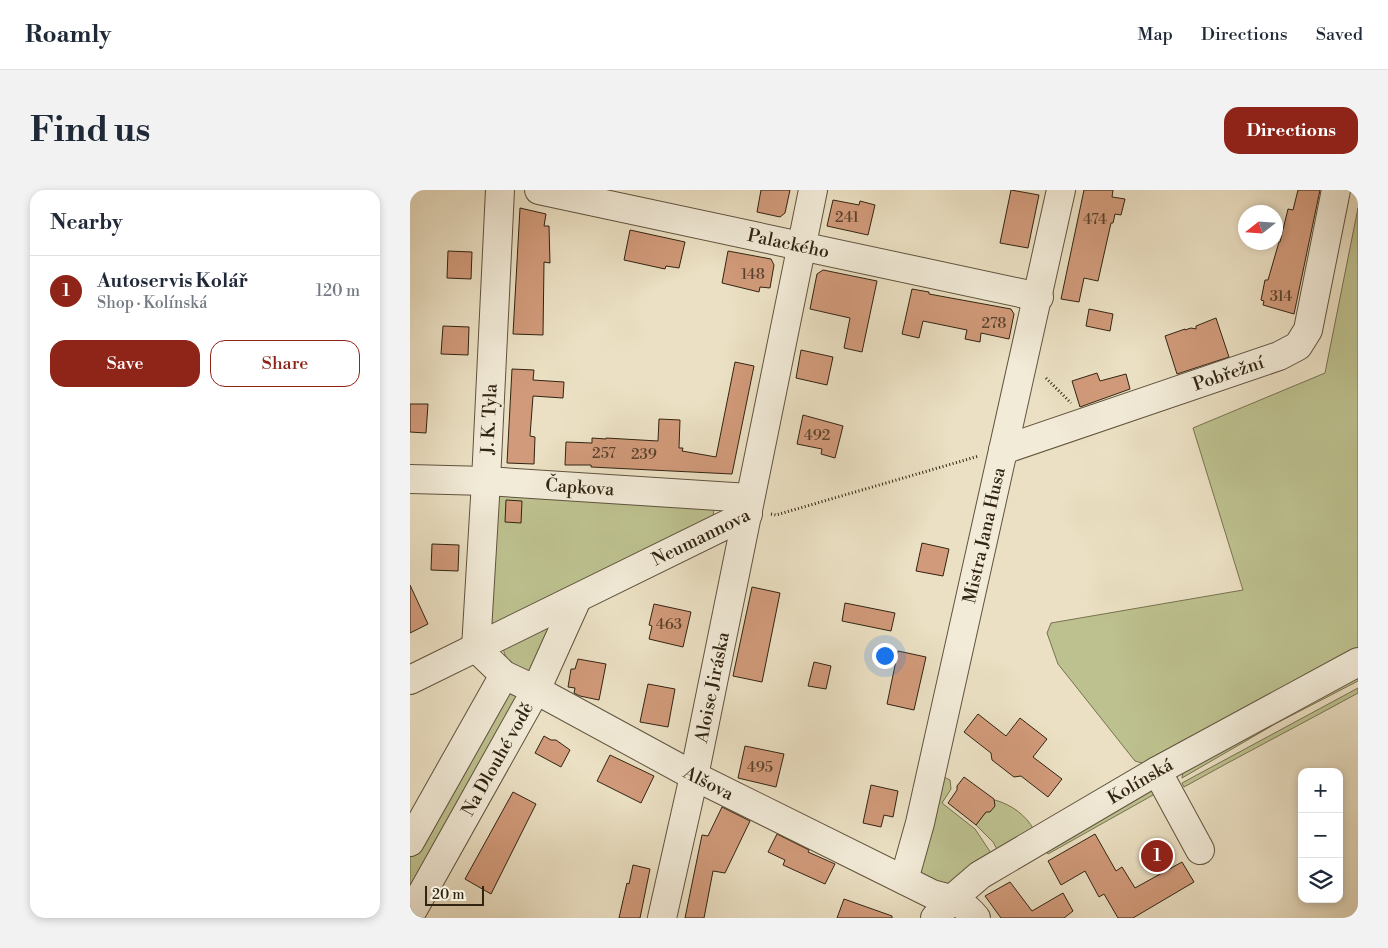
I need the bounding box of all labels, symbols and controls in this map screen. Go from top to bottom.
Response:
text: Roamly [25,20,111,50]
text: Map [1137,23,1173,46]
text: Directions [1201,23,1288,46]
text: Saved [1316,23,1363,46]
button: Directions [1224,107,1358,154]
text: Find us [30,109,150,152]
north arrow [1238,205,1283,250]
house number: 241 [835,208,860,227]
text: Nearby [50,210,123,236]
house number: 474 [1083,210,1107,229]
street label: Palackého [745,224,831,264]
house number: 148 [741,265,765,284]
text: Autoservis Kolář [97,269,248,293]
text: 1 [62,281,70,301]
text: 120 m [316,281,360,301]
house number: 314 [1270,287,1292,306]
text: Shop · Kolínská [97,293,207,313]
house number: 278 [982,314,1006,333]
button: Save [50,340,200,387]
button: Share [210,340,360,387]
street label: Pobřežní [1190,351,1268,396]
street label: J. K. Tyla [476,382,503,456]
house number: 492 [804,426,830,445]
house number: 257 [592,444,616,463]
house number: 239 [631,445,657,464]
street label: Mistra Jana Husa [958,464,1011,606]
street label: Čapkova [545,474,616,501]
street label: Neumannova [648,503,755,571]
house number: 463 [656,615,682,634]
street label: Aloise Jiráska [690,629,735,746]
your location [872,643,898,669]
street label: Na Dlouhé vodě [457,698,539,820]
street label: Kolínská [1103,753,1178,810]
house number: 495 [747,758,773,777]
street label: Alšova [678,761,738,806]
map controls [1298,768,1343,903]
button: + [1298,768,1343,813]
button: − [1298,813,1343,858]
pin: 1 [1141,837,1173,875]
button: layers [1298,858,1343,903]
scale bar [425,883,484,906]
text: 20 m [432,886,464,904]

